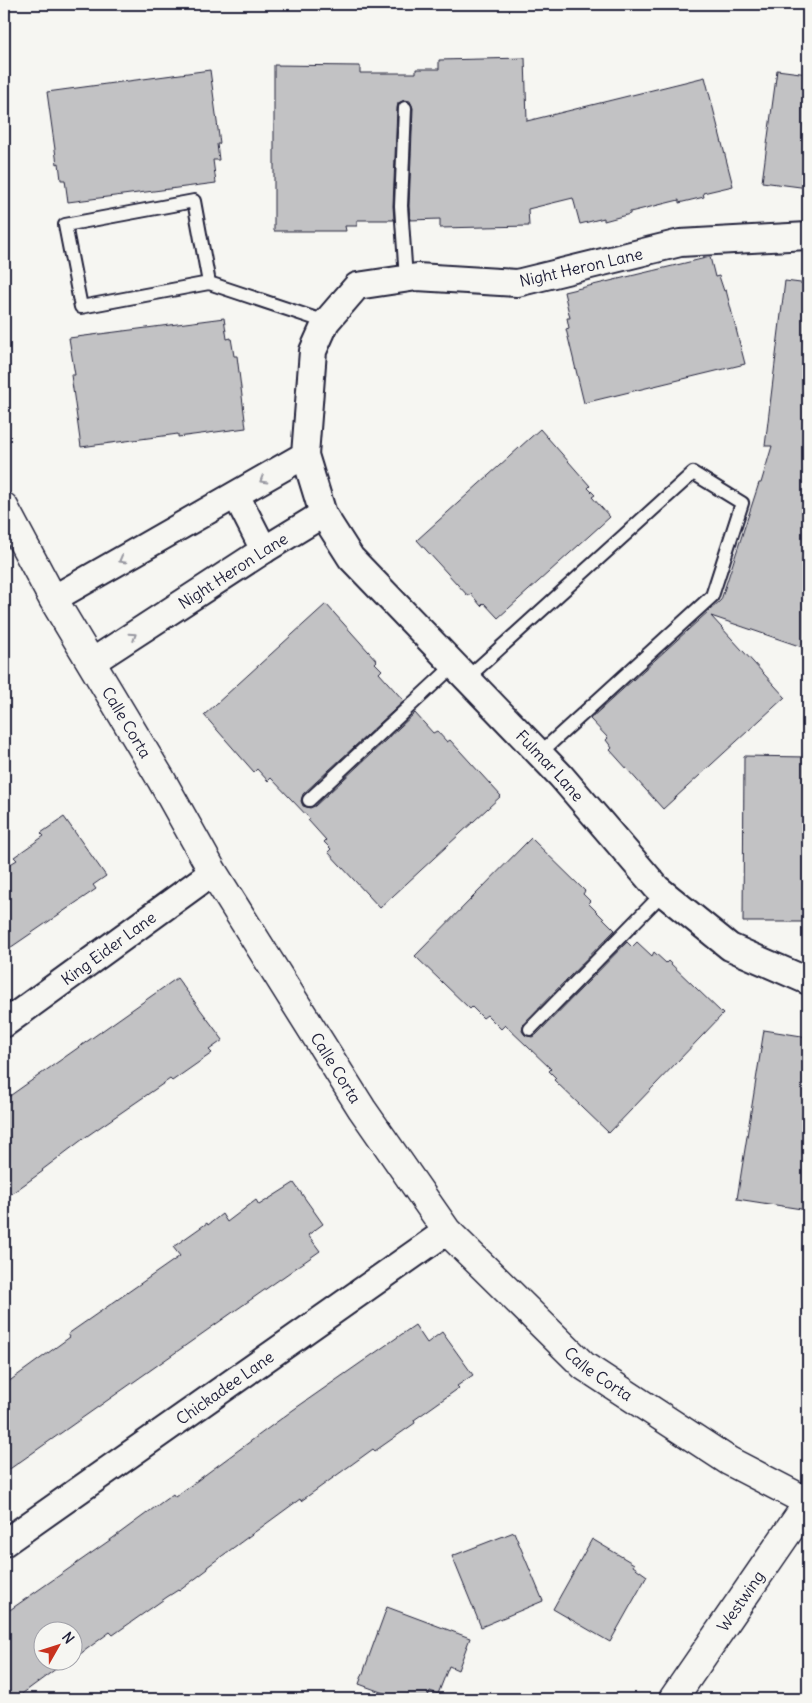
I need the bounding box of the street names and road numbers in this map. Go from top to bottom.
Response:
street label: Night Heron Lane [517,243,645,291]
street label: Night Heron Lane [175,528,291,613]
street label: Calle Corta [98,683,156,762]
street label: Fulmar Lane [512,726,588,805]
street label: King Eider Lane [57,907,160,989]
street label: Calle Corta [306,1029,366,1107]
street label: Calle Corta [560,1342,636,1405]
street label: Chickadee Lane [172,1346,277,1429]
street label: Westwing [713,1567,768,1635]

